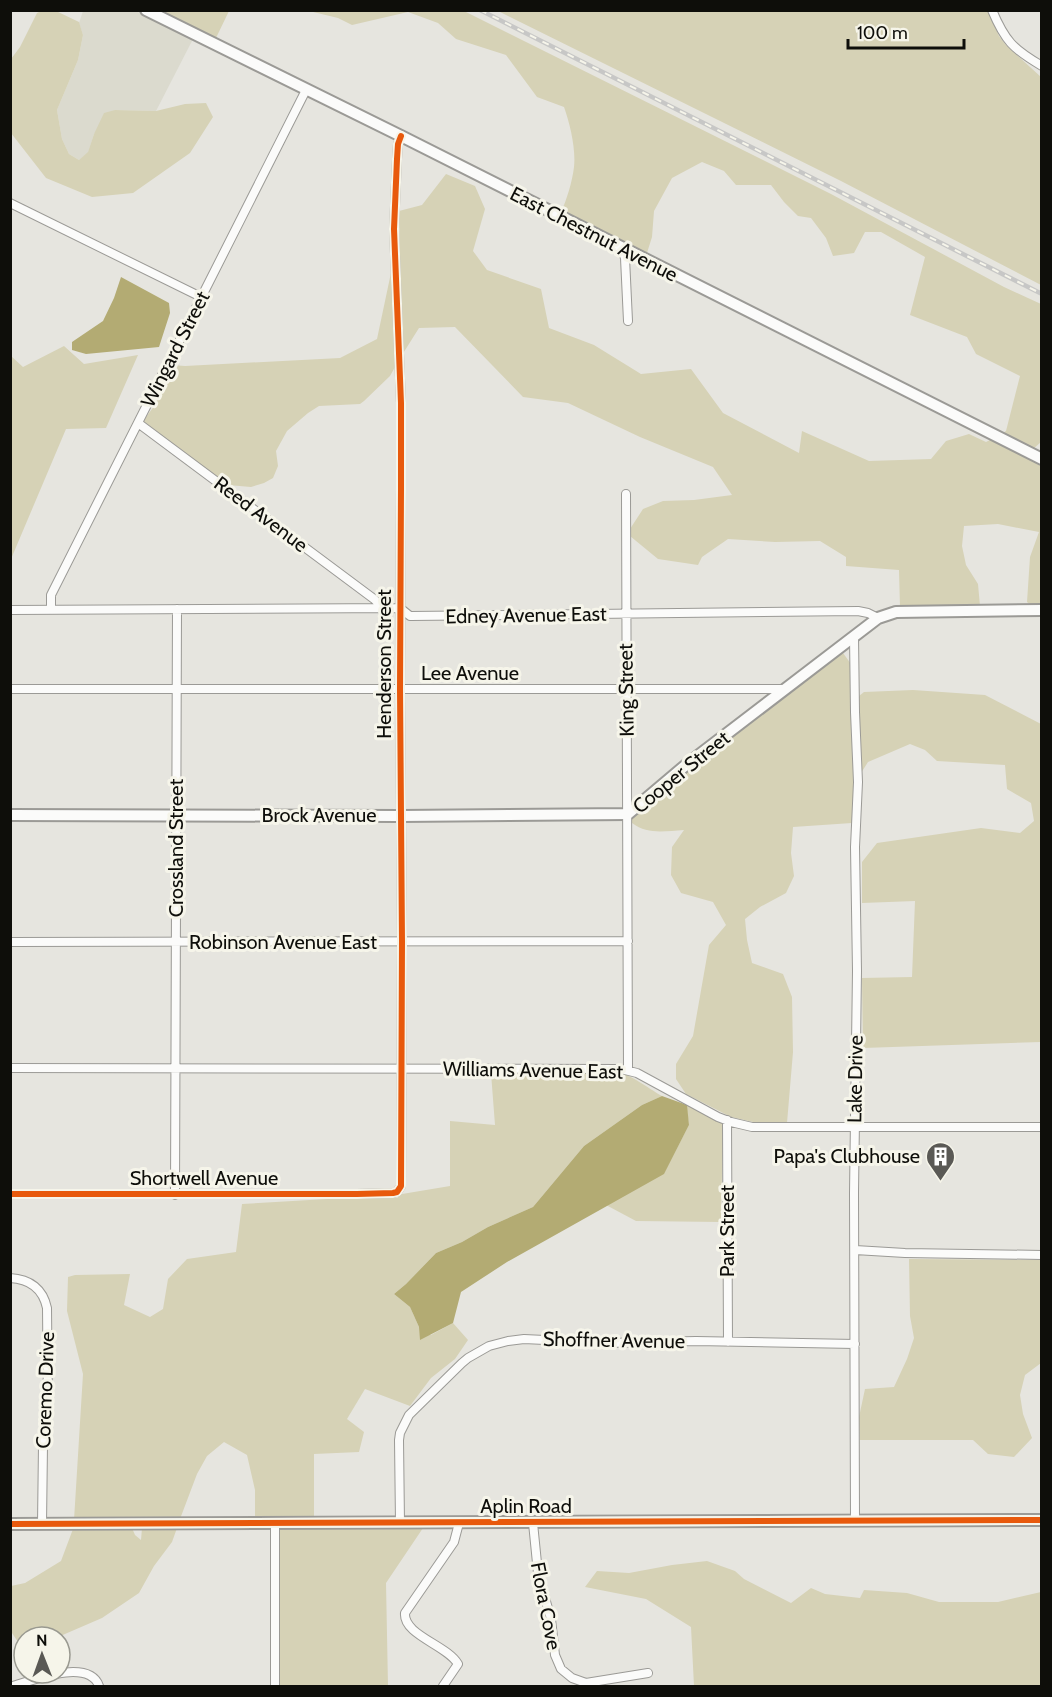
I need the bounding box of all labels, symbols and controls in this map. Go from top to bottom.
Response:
scale bar [848,12,964,50]
text: 100 m [857,22,908,44]
street label: East Chestnut Avenue [506,181,682,287]
street label: Wingard Street [136,287,215,411]
street label: Reed Avenue [209,471,313,557]
street label: Henderson Street [372,589,396,739]
street label: Edney Avenue East [445,602,607,628]
street label: King Street [613,643,639,737]
street label: Lee Avenue [421,661,519,685]
street label: Cooper Street [628,725,734,818]
street label: Crossland Street [164,779,188,917]
street label: Brock Avenue [262,803,376,827]
street label: Robinson Avenue East [189,930,377,954]
street label: Lake Drive [842,1035,868,1123]
street label: Williams Avenue East [443,1056,624,1084]
building icon: Papa's Clubhouse [925,1140,957,1182]
place label: Papa's Clubhouse [774,1144,920,1168]
street label: Shortwell Avenue [130,1166,278,1190]
street label: Park Street [715,1185,739,1277]
street label: Shoffner Avenue [543,1327,685,1353]
street label: Coremo Drive [31,1331,59,1449]
street label: Aplin Road [480,1494,572,1518]
street label: Flora Cove [526,1560,566,1652]
north arrow [12,1625,72,1685]
text: N [36,1631,48,1650]

